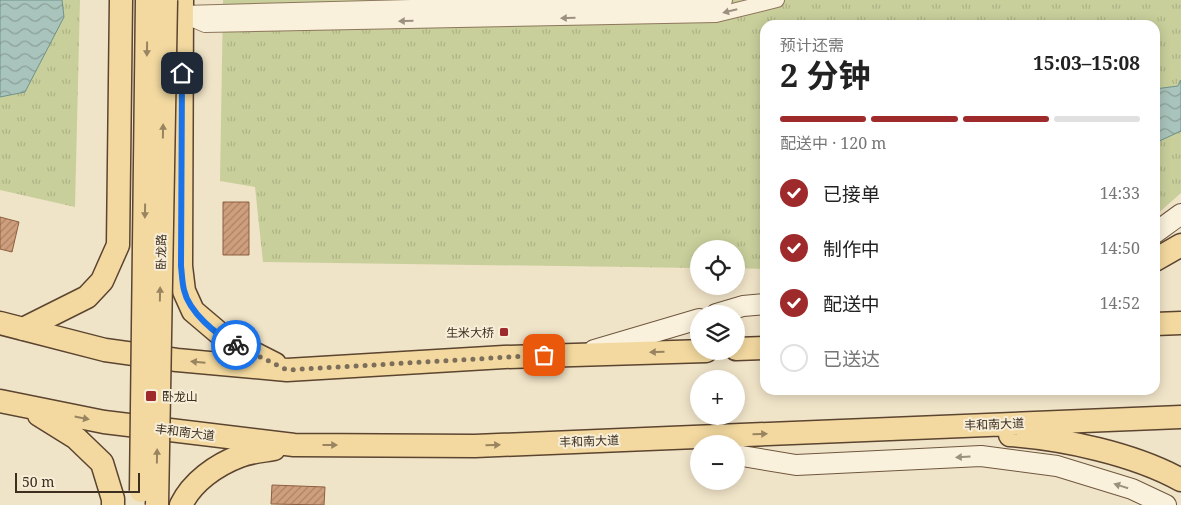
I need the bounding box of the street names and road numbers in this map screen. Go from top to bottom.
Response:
street label: 卧龙路 [152,234,170,270]
street label: 丰和南大道 [964,414,1024,434]
street label: 丰和南大道 [154,420,216,444]
street label: 丰和南大道 [559,431,619,451]

